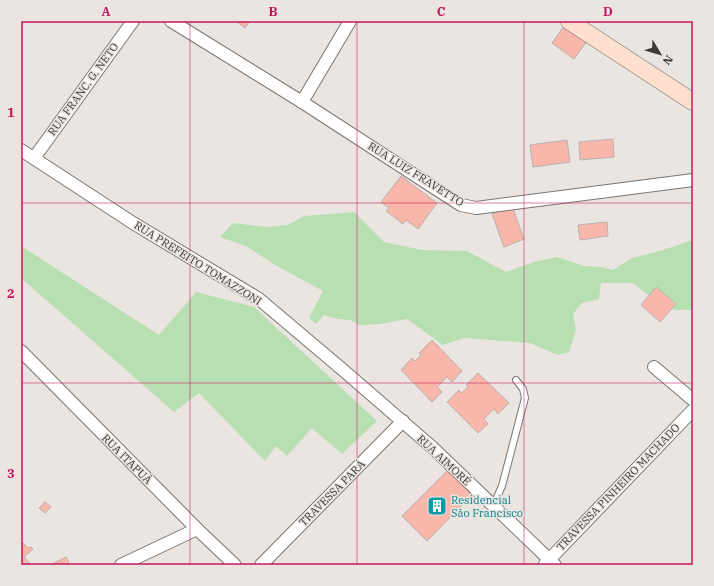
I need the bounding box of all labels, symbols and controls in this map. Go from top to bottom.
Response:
text: A [101,3,111,20]
text: B [268,3,278,20]
text: C [437,3,446,20]
text: D [603,3,613,20]
north arrow [640,34,680,74]
street label: RUA FRANC. G. NETO [45,40,121,138]
text: N [660,52,676,68]
text: 1 [7,104,15,121]
street label: RUA LUIZ FRAVETTO [365,139,467,209]
street label: RUA PREFEITO TOMAZZONI [132,218,265,308]
text: 2 [7,285,15,302]
street label: TRAVESSA PINHEIRO MACHADO [553,420,683,553]
street label: RUA ITAPUÃ [99,431,155,487]
street label: RUA AIMORÉ [414,432,474,488]
street label: TRAVESSA PARÁ [296,457,368,529]
text: 3 [7,465,15,482]
place label: Residencial São Francisco [451,493,523,520]
building icon: Residencial São Francisco [426,495,448,517]

